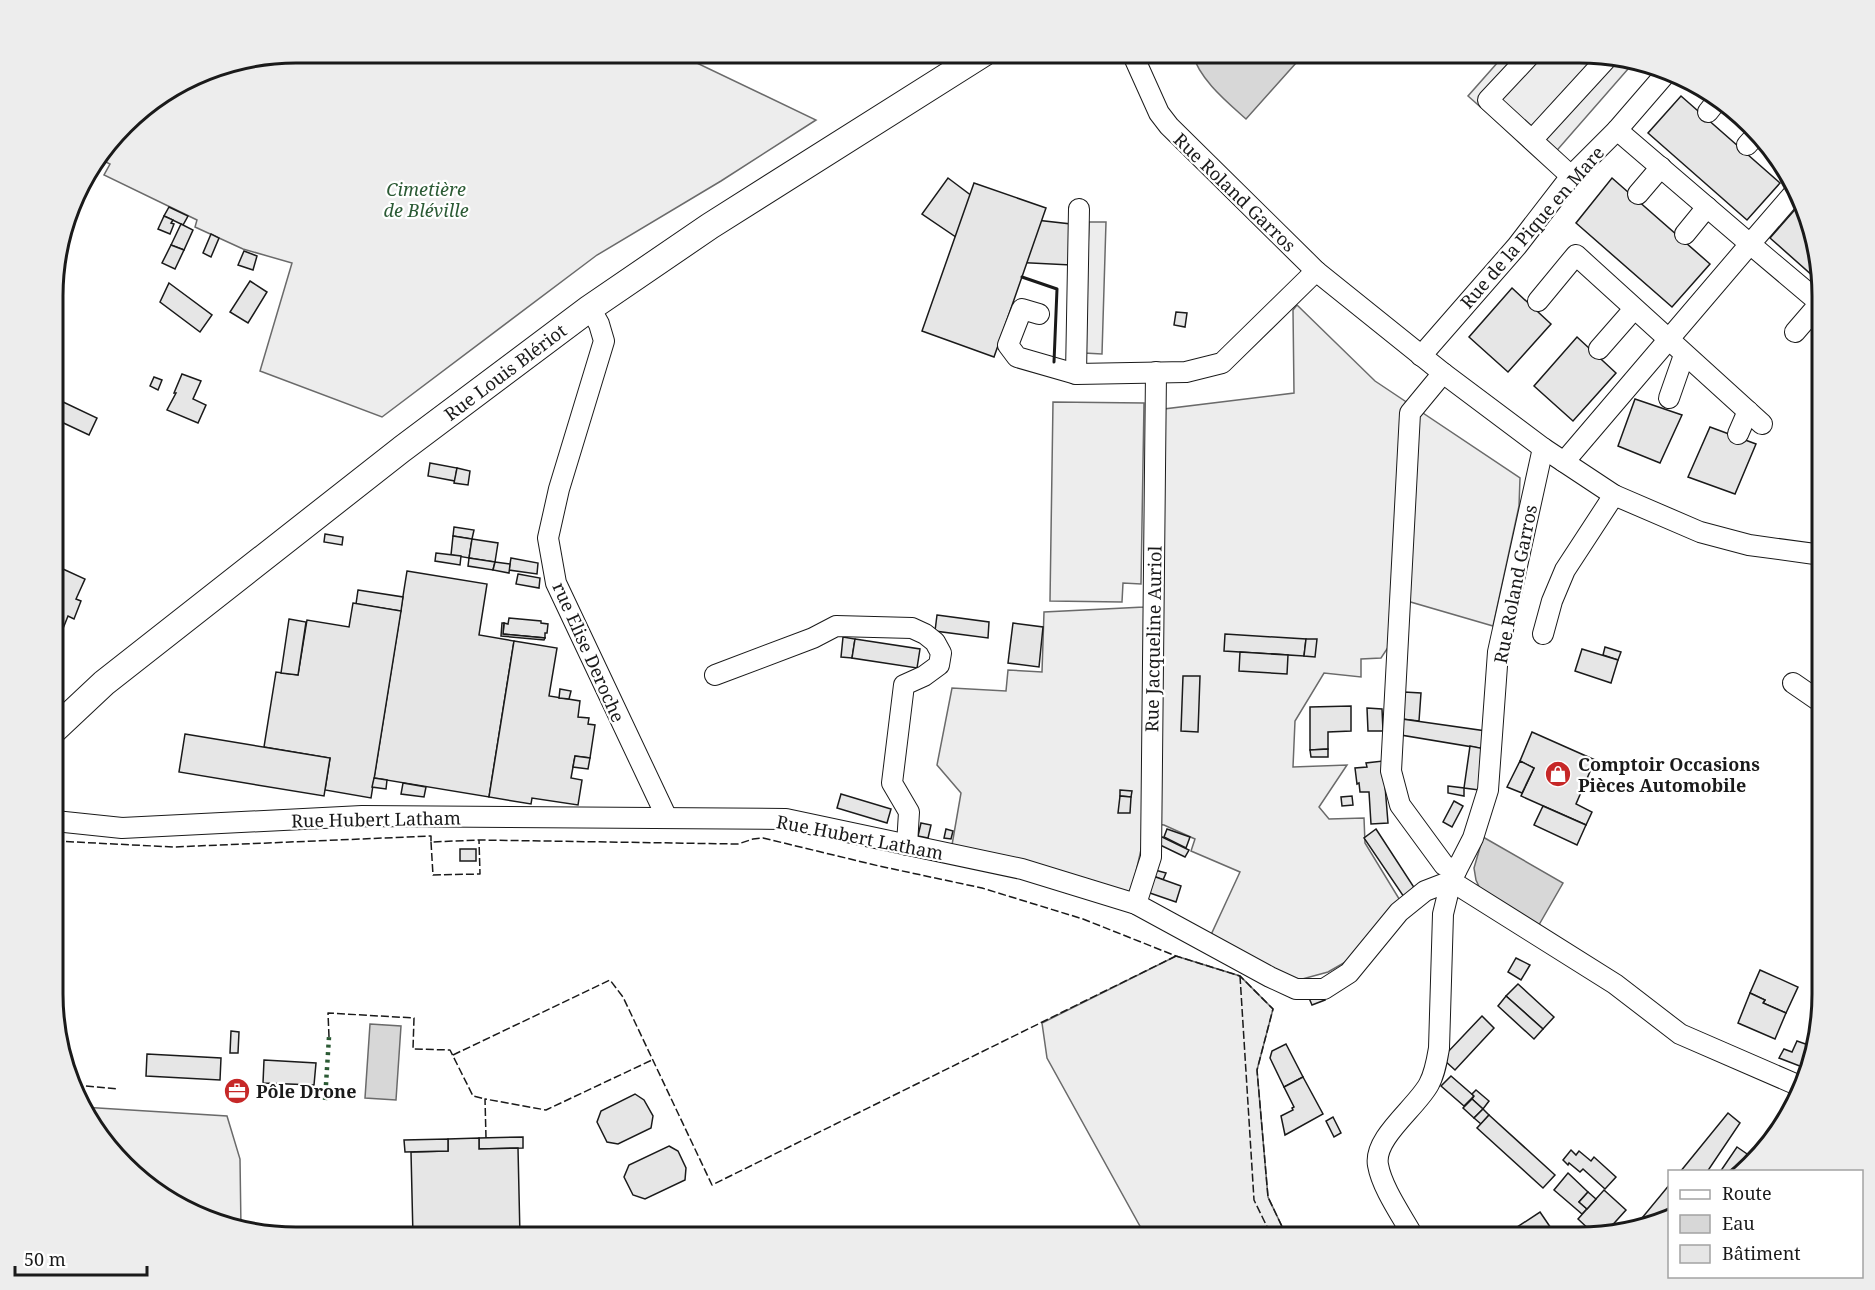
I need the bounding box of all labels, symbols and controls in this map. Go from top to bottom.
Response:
street label: Rue Roland Garros [1169,127,1301,257]
street label: Rue de la Pique en Mare [1455,141,1609,313]
park label: Cimetière de Bléville [383,177,469,222]
street label: Rue Louis Blériot [439,318,571,426]
street label: Rue Roland Garros [1488,503,1542,665]
street label: Rue Jacqueline Auriol [1139,545,1167,732]
street label: rue Elise Deroche [547,578,631,726]
place label: Comptoir Occasions Pièces Automobile [1578,752,1760,797]
shop icon: Comptoir Occasions Pièces Automobile [1543,759,1573,789]
street label: Rue Hubert Latham [291,806,461,832]
street label: Rue Hubert Latham [774,809,946,865]
office icon: Pôle Drone [222,1076,252,1106]
place label: Pôle Drone [256,1079,356,1103]
legend [1668,1170,1863,1278]
text: Route [1722,1181,1772,1205]
text: Eau [1722,1211,1755,1235]
scale bar [15,1239,147,1277]
text: Bâtiment [1722,1241,1801,1265]
text: 50 m [24,1247,66,1271]

